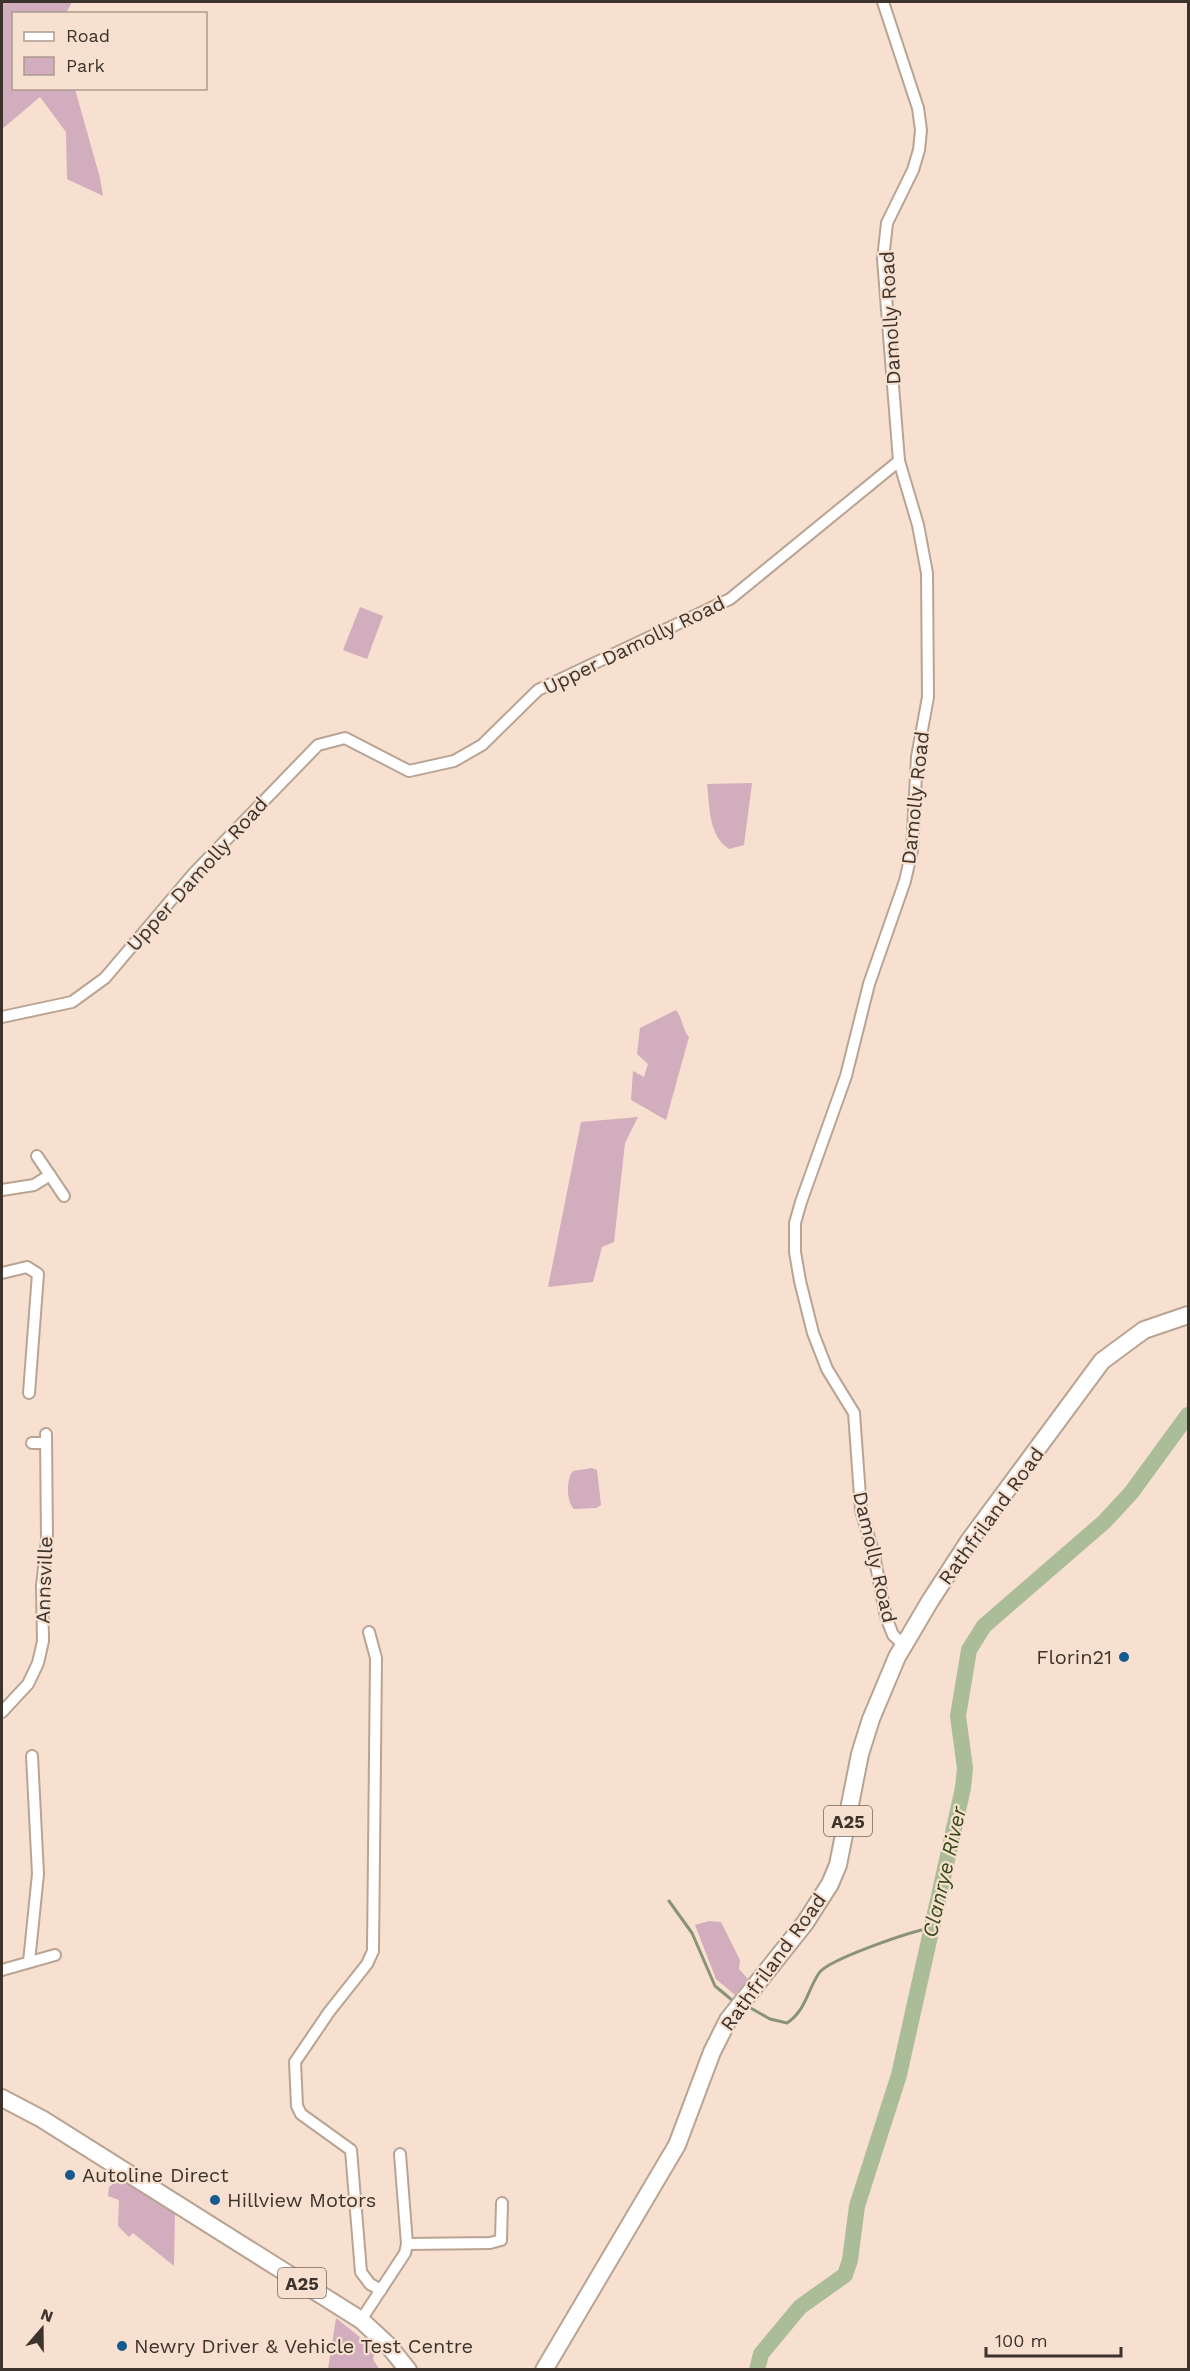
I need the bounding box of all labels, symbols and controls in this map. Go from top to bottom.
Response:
legend [12,12,207,90]
text: Road [66,25,110,46]
text: Park [66,55,105,76]
street label: Damolly Road [875,250,905,386]
street label: Upper Damolly Road [539,591,729,699]
street label: Damolly Road [896,730,934,866]
street label: Upper Damolly Road [121,792,273,956]
street label: Rathfriland Road [933,1443,1049,1589]
street label: Damolly Road [848,1489,902,1625]
street label: Annsville [30,1536,58,1624]
place label: Florin21 [1036,1645,1112,1669]
marker: Florin21 [1117,1650,1131,1664]
water label: Clanrye River [917,1803,971,1940]
road number: A25 [824,1806,872,1836]
street label: Rathfriland Road [715,1889,831,2035]
place label: Autoline Direct [82,2163,229,2187]
marker: Autoline Direct [63,2168,77,2182]
place label: Hillview Motors [227,2188,376,2212]
marker: Hillview Motors [208,2193,222,2207]
road number: A25 [278,2268,326,2298]
north arrow [12,2299,72,2359]
text: N [38,2304,56,2326]
scale bar [986,2320,1121,2358]
text: 100 m [995,2330,1048,2351]
place label: Newry Driver & Vehicle Test Centre [134,2334,473,2358]
marker: Newry Driver & Vehicle Test Centre [115,2339,129,2353]

